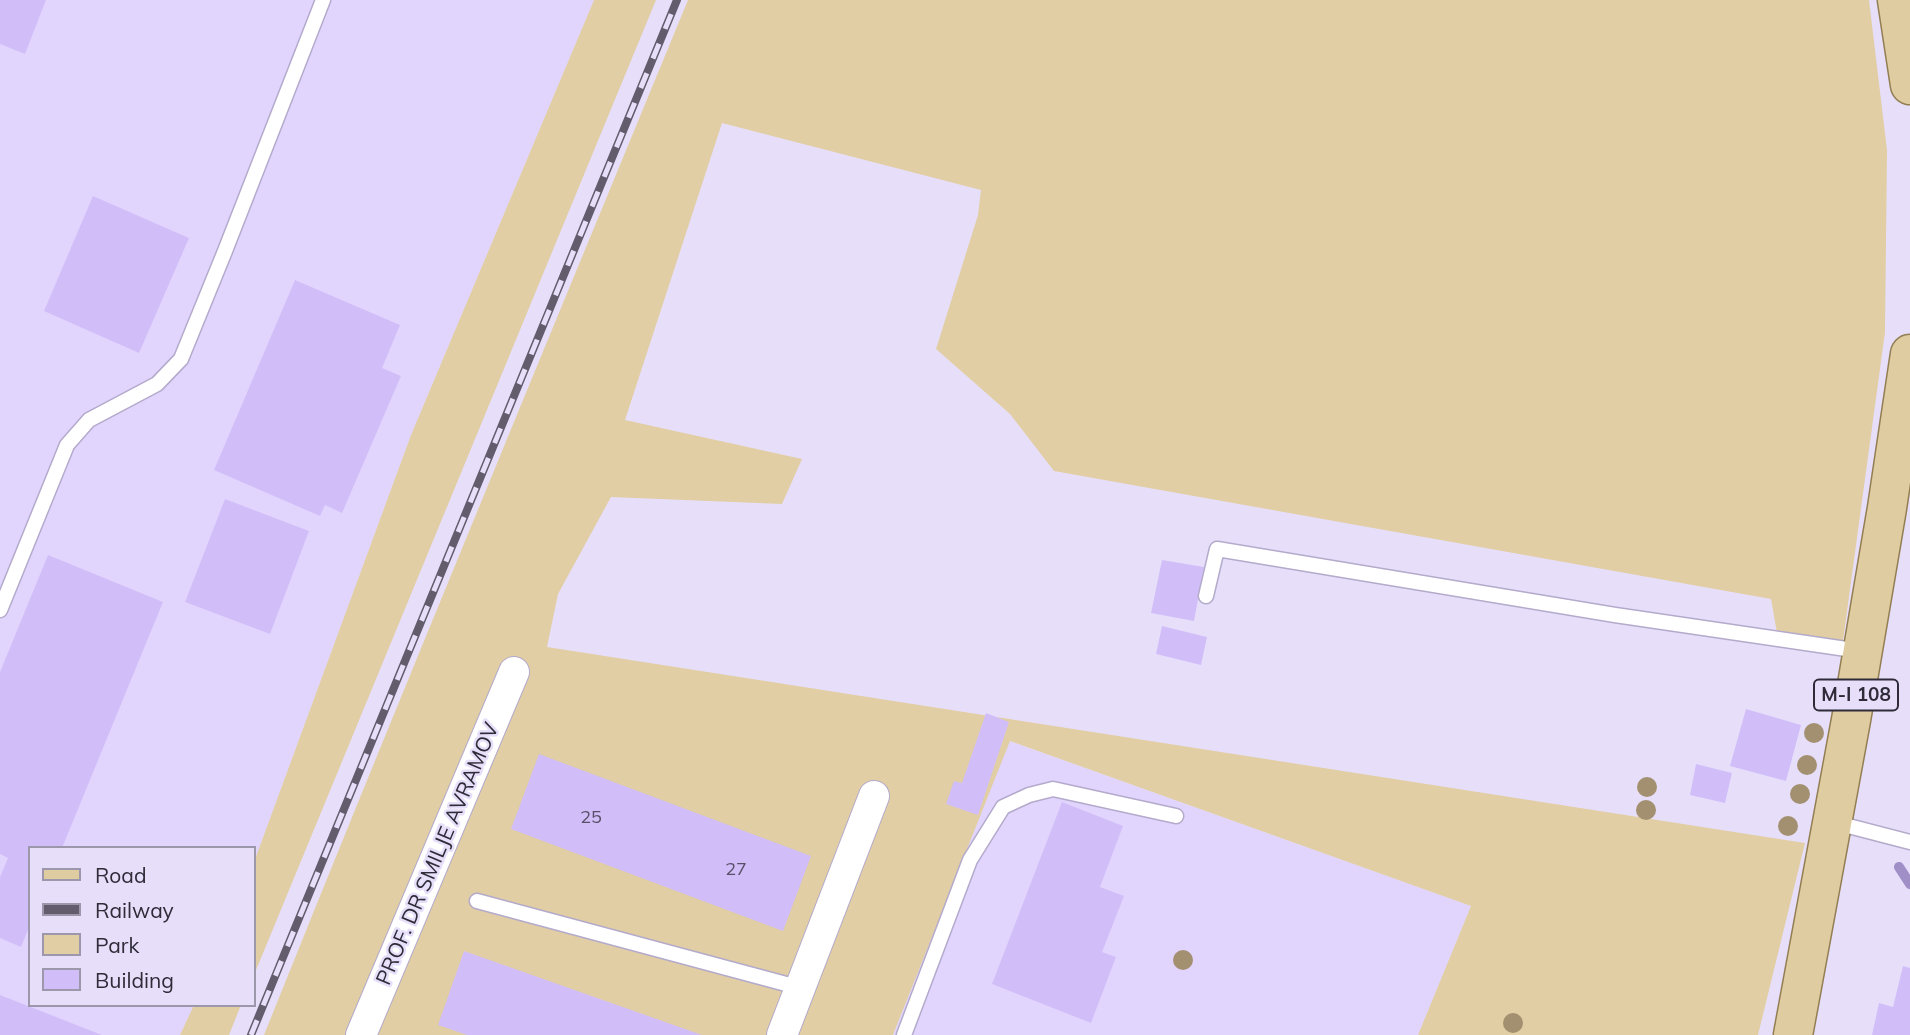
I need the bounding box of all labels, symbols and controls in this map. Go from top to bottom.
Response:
road number: M-I 108 [1814,680,1898,710]
street label: PROF. DR SMILJE AVRAMOV [371,719,505,989]
house number: 25 [580,807,602,829]
legend [28,846,256,1007]
house number: 27 [725,859,747,881]
text: Road [95,862,146,888]
text: Railway [95,897,174,923]
text: Park [95,932,139,958]
text: Building [95,967,174,993]

